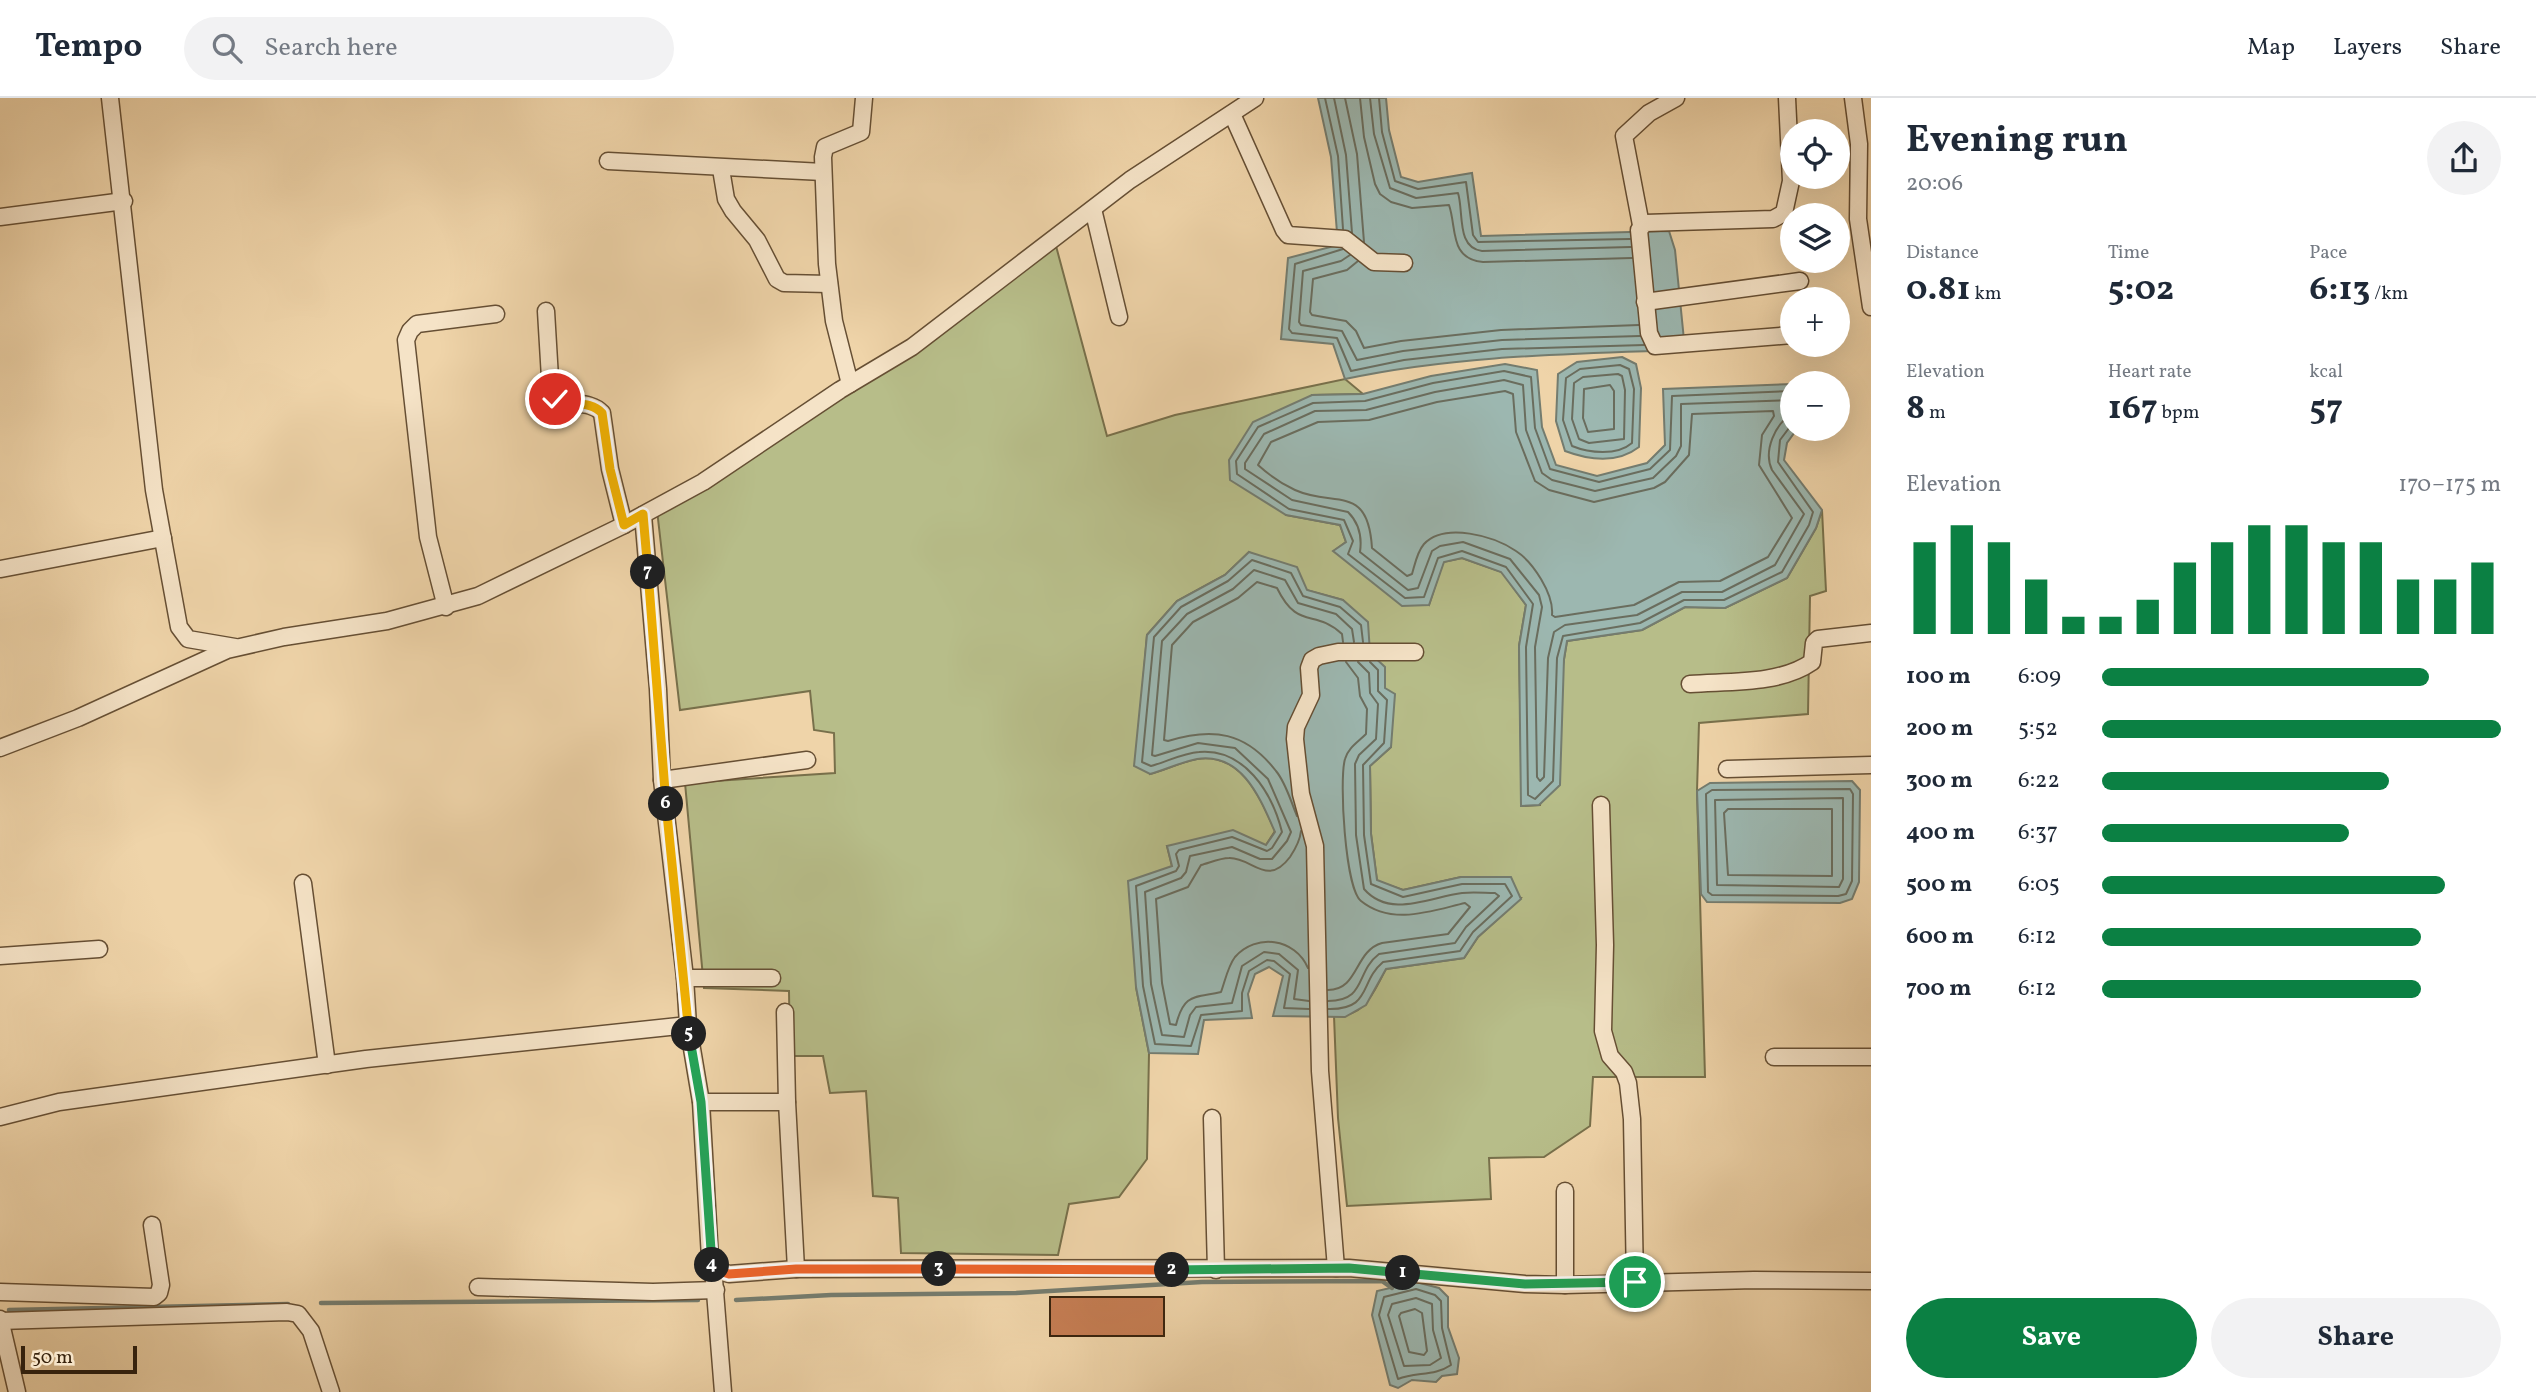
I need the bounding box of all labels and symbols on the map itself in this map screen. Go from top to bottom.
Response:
pin [525,369,585,429]
pin: 7 [630,554,666,589]
pin: 6 [648,786,684,822]
pin: 5 [672,1016,706,1052]
pin: 4 [694,1248,730,1282]
pin: 3 [922,1252,956,1286]
pin: 2 [1154,1252,1190,1288]
pin [1605,1252,1665,1312]
pin: 1 [1386,1256,1420,1290]
scale bar [21,1343,136,1375]

